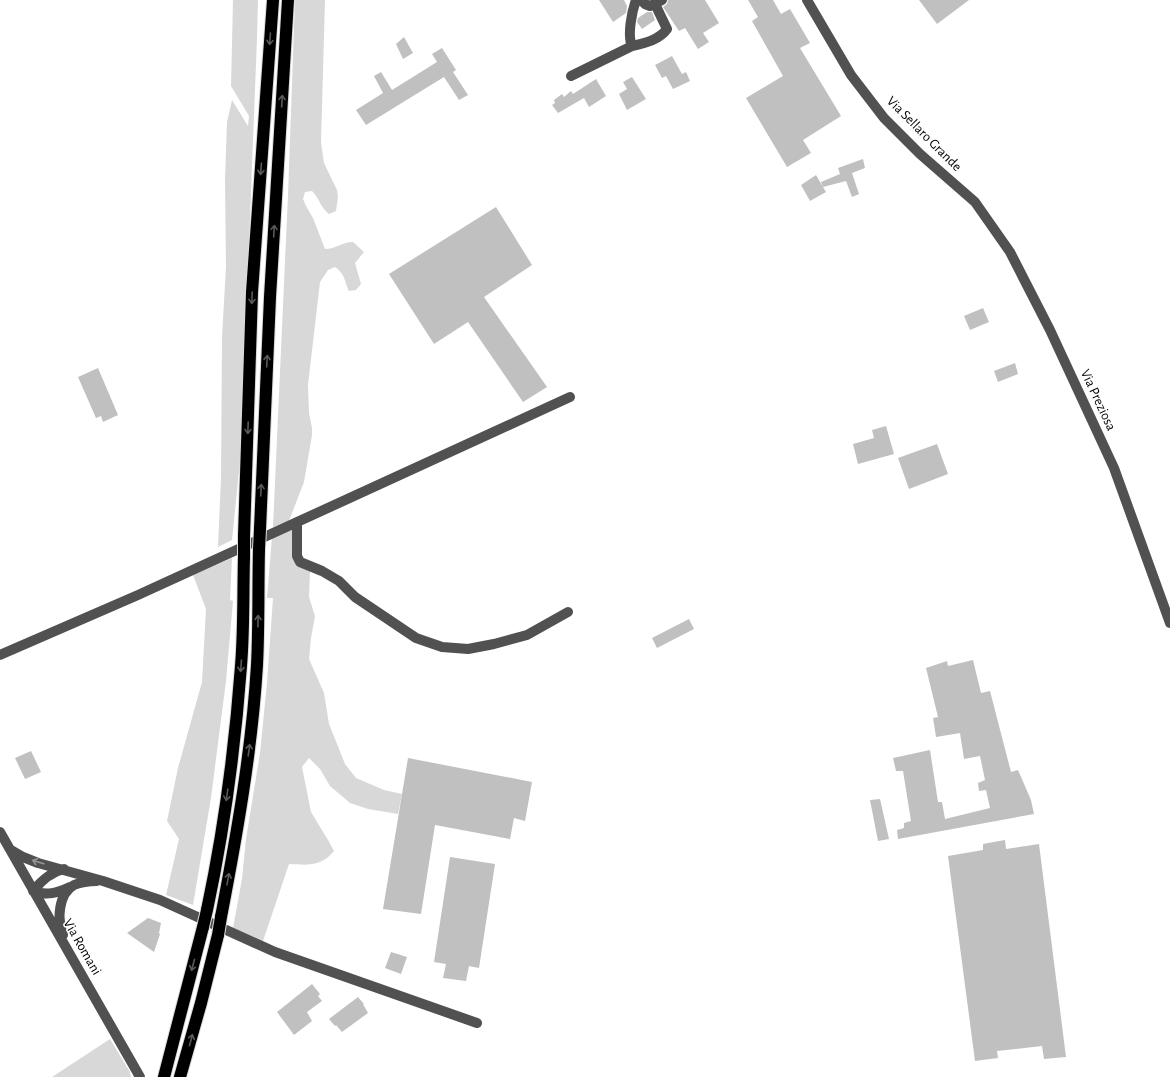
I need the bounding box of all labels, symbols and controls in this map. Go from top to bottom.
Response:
one-way arrow [267,32,274,45]
street label: Via Sellaro Grande [884,94,964,174]
one-way arrow [279,95,286,108]
one-way arrow [257,162,264,175]
one-way arrow [271,225,278,238]
one-way arrow [248,291,256,304]
one-way arrow [264,355,271,368]
street label: Via Preziosa [1078,367,1118,433]
one-way arrow [244,421,251,434]
one-way arrow [258,484,265,497]
one-way arrow [254,615,262,628]
one-way arrow [238,659,245,672]
one-way arrow [245,744,253,757]
one-way arrow [223,789,231,802]
one-way arrow [32,858,45,865]
one-way arrow [224,872,232,885]
street label: Via Romani [60,917,104,977]
one-way arrow [189,958,196,971]
one-way arrow [188,1033,195,1046]

